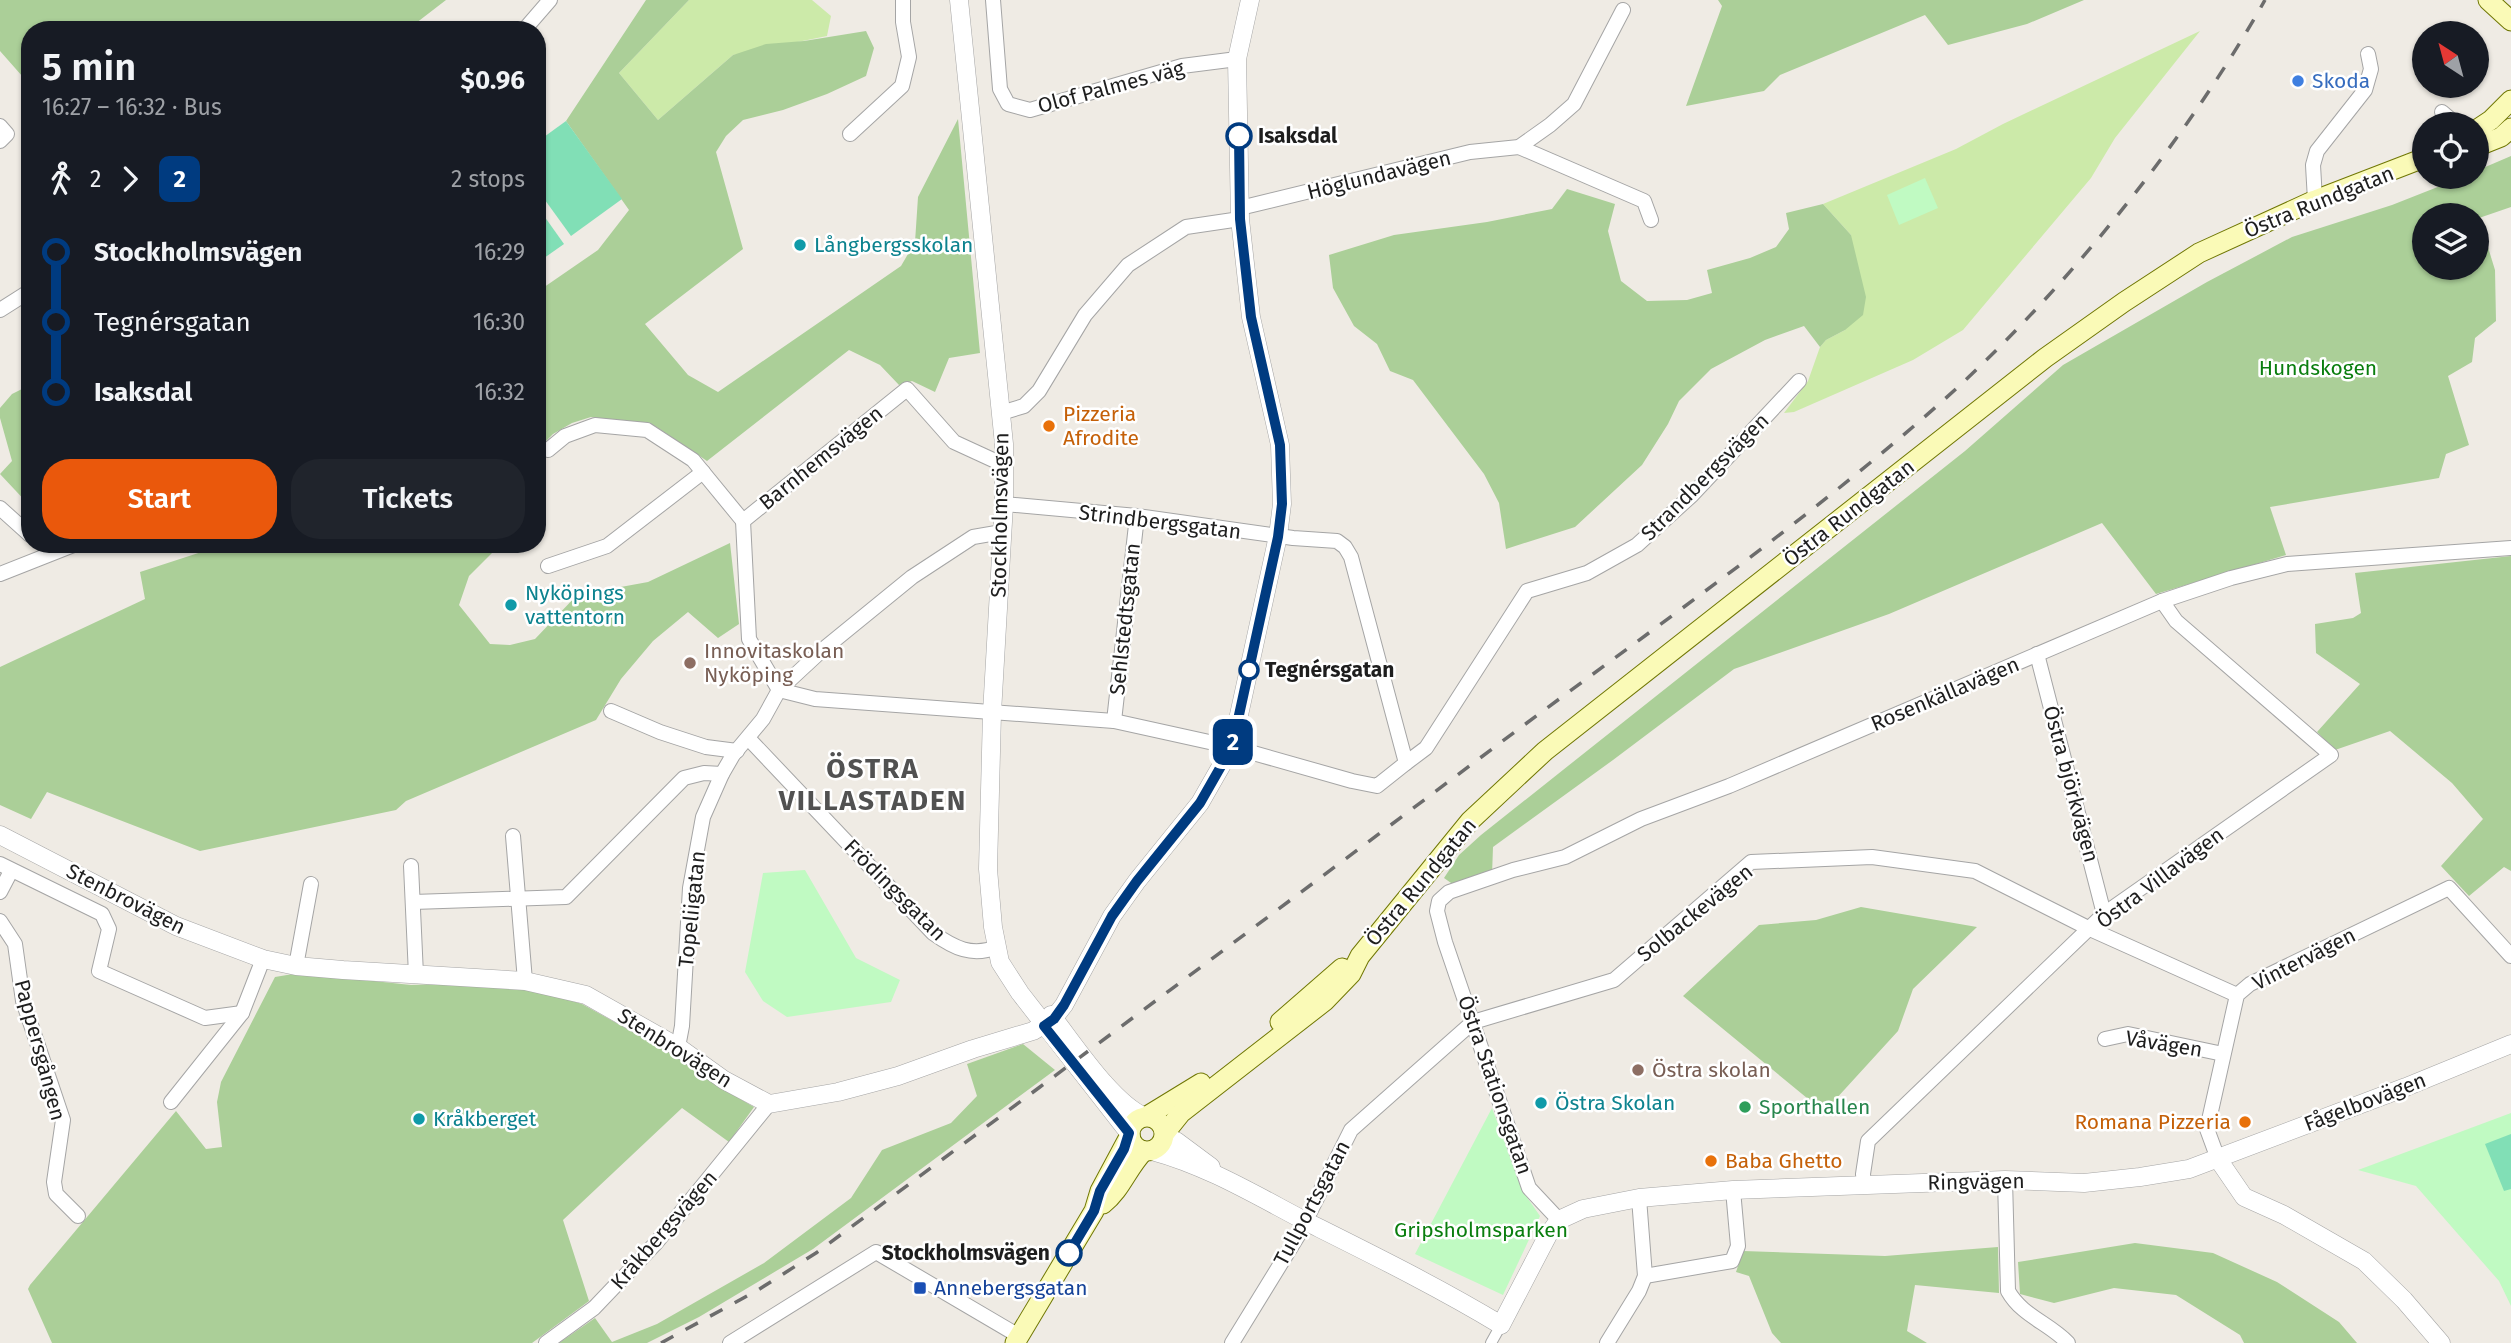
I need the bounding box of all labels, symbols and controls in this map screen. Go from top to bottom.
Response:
north arrow [2412,21,2488,98]
map controls [2412,21,2489,280]
text: 5 min [42,44,136,90]
street label: Olof Palmes väg [1035,55,1187,119]
text: $0.96 [461,65,525,96]
place label: Skoda [2312,68,2370,94]
marker: Skoda [2290,73,2306,89]
text: 16:27 – 16:32 · Bus [42,93,222,121]
button: locate [2412,112,2489,189]
marker: Isaksdal [1226,123,1252,149]
place label: Isaksdal [1258,123,1338,149]
street label: Höglundavägen [1304,145,1454,205]
icon: walk [42,160,80,198]
icon: forward [111,160,149,198]
street label: Östra Rundgatan [2240,160,2398,244]
text: 2 [90,165,101,193]
text: 2 [173,165,186,193]
text: 2 stops [451,165,525,193]
button: layers [2412,203,2489,280]
place label: Långbergsskolan [814,232,973,258]
text: Stockholmsvägen [94,237,302,268]
marker: Långbergsskolan [792,237,808,253]
text: 16:29 [474,238,525,266]
text: Tegnérsgatan [94,307,251,338]
text: 16:30 [473,308,525,336]
park label: Hundskogen [2259,355,2377,381]
text: Isaksdal [94,377,192,408]
text: 16:32 [474,378,525,406]
street label: Barnhemsvägen [754,400,888,516]
place label: Pizzeria Afrodite [1063,401,1139,451]
street label: Strandbergsvägen [1636,408,1774,546]
marker: Pizzeria Afrodite [1041,418,1057,434]
street label: Stockholmsvägen [986,432,1014,598]
street label: Östra Rundgatan [1778,454,1920,572]
button: Start [42,459,277,539]
button: Tickets [291,459,525,539]
street label: Strindbergsgatan [1077,499,1243,545]
street label: Sehlstedtsgatan [1104,542,1146,696]
place label: Nyköpings vattentorn [525,580,625,630]
marker: Nyköpings vattentorn [503,597,519,613]
place label: Innovitaskolan Nyköping [704,638,844,688]
street label: Rosenkällavägen [1867,651,2023,737]
marker: Innovitaskolan Nyköping [682,655,698,671]
place label: Tegnérsgatan [1265,657,1394,683]
marker: Tegnérsgatan [1239,660,1259,680]
street label: Östra björkvägen [2038,703,2104,865]
line badge: 2 [1210,719,1256,765]
text: 2 [1227,728,1239,756]
district label: ÖSTRA VILLASTADEN [778,752,967,817]
street label: Östra Rundgatan [1360,813,1482,951]
street label: Östra Villavägen [2091,822,2229,934]
street label: Frödingsgatan [839,834,951,946]
street label: Topeliigatan [673,849,711,969]
street label: Stenbrovägen [62,858,190,940]
street label: Solbackevägen [1632,859,1758,967]
street label: Vintervägen [2248,922,2360,996]
street label: Pappersgången [9,977,71,1123]
street label: Östra Stationsgatan [1452,992,1538,1178]
street label: Stenbrovägen [613,1002,737,1094]
street label: Våvägen [2124,1025,2204,1063]
place label: Östra skolan [1652,1057,1771,1083]
marker: Östra skolan [1630,1062,1646,1078]
street label: Fågelbovägen [2300,1067,2430,1137]
place label: Östra Skolan [1555,1090,1675,1116]
place label: Sporthallen [1759,1094,1870,1120]
marker: Östra Skolan [1533,1095,1549,1111]
marker: Sporthallen [1737,1099,1753,1115]
place label: Kråkberget [433,1106,537,1132]
place label: Romana Pizzeria [2074,1109,2231,1135]
marker: Kråkberget [411,1111,427,1127]
marker: Romana Pizzeria [2237,1114,2253,1130]
street label: Tullportsgatan [1268,1136,1356,1270]
place label: Baba Ghetto [1725,1148,1843,1174]
marker: Baba Ghetto [1703,1153,1719,1169]
street label: Kråkbergsvägen [605,1165,723,1295]
street label: Ringvägen [1927,1168,2025,1196]
park label: Gripsholmsparken [1394,1217,1568,1243]
place label: Stockholmsvägen [882,1240,1050,1266]
marker: Stockholmsvägen [1056,1240,1082,1266]
place label: Annebergsgatan [934,1275,1088,1301]
marker: Annebergsgatan [912,1280,928,1296]

